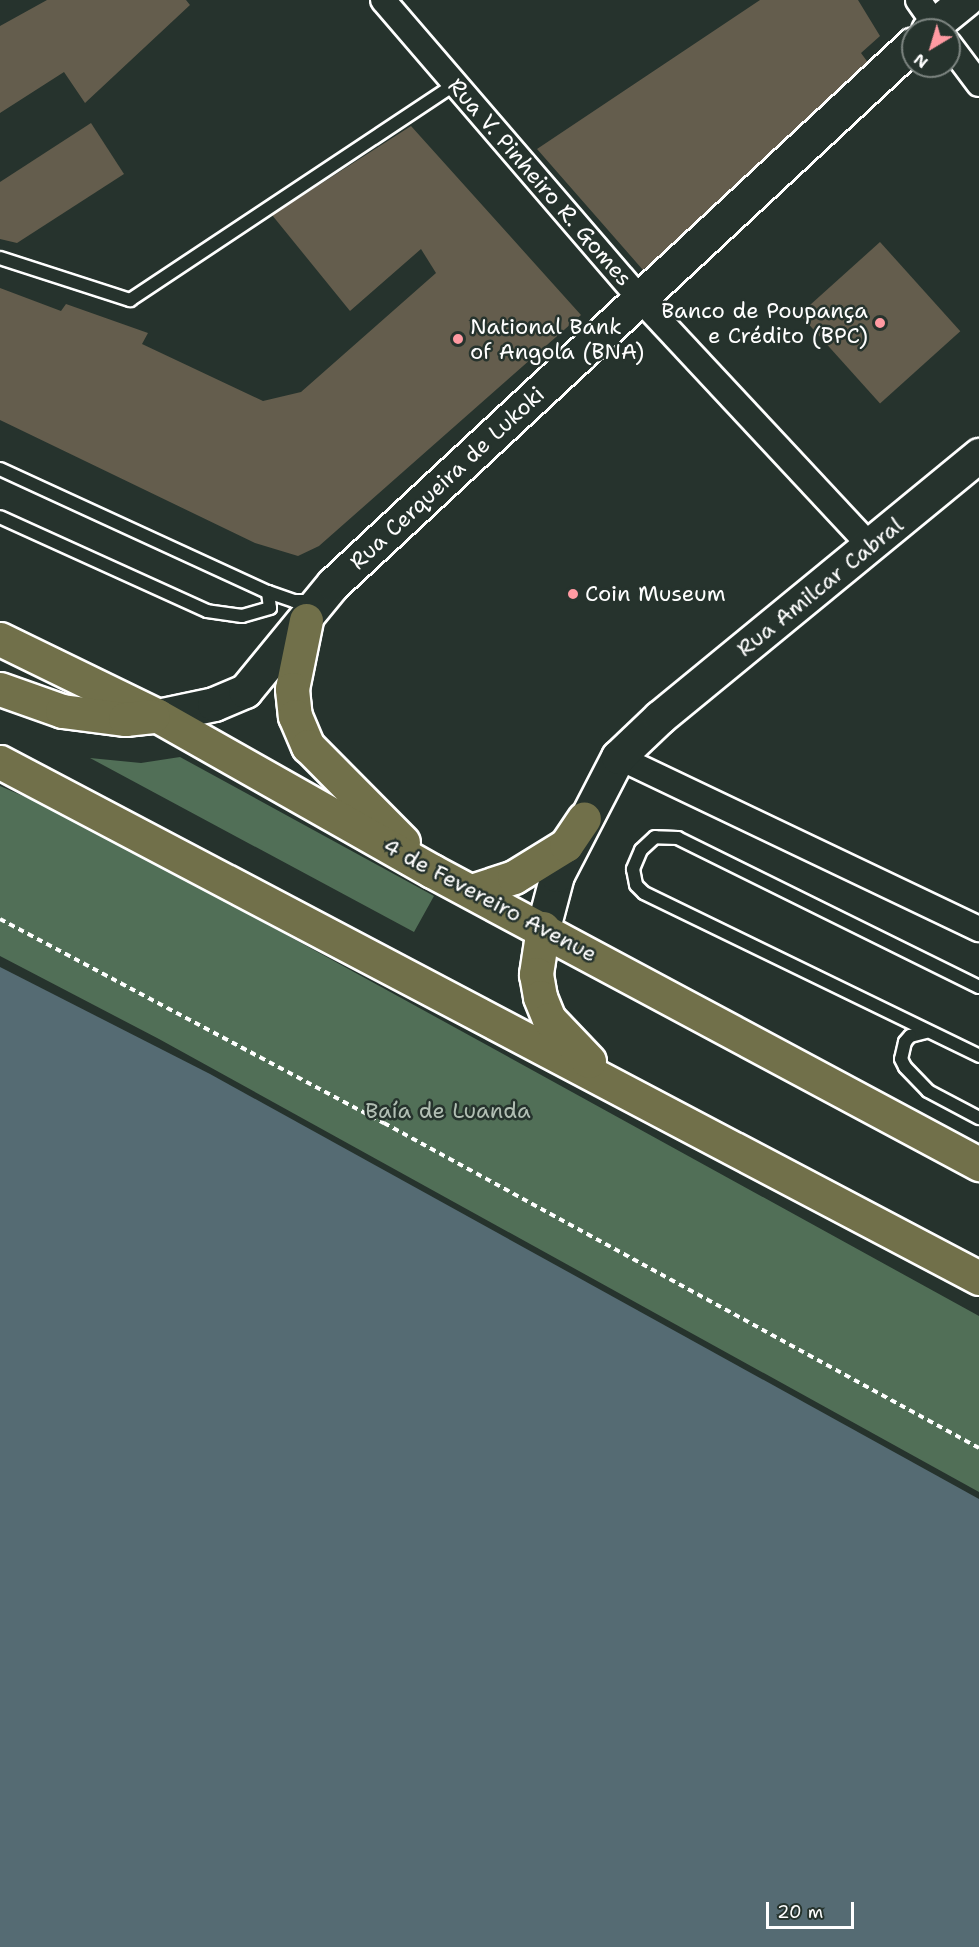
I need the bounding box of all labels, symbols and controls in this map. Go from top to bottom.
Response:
north arrow [901,18,961,78]
text: N [909,49,932,73]
street label: Rua V. Pinheiro R. Gomes [443,73,637,291]
place label: Banco de Poupança e Crédito (BPC) [661,297,868,348]
place label: National Bank of Angola (BNA) [470,313,644,364]
marker: Banco de Poupança e Crédito (BPC) [873,316,887,330]
marker: National Bank of Angola (BNA) [451,332,465,346]
street label: Rua Cerqueira de Lukoki [344,381,550,575]
street label: Rua Amilcar Cabral [732,512,908,662]
place label: Coin Museum [585,581,726,607]
marker: Coin Museum [566,587,580,601]
street label: 4 de Fevereiro Avenue [379,832,601,968]
park label: Baía de Luanda [365,1098,531,1124]
scale bar [769,1890,858,1928]
text: 20 m [777,1900,823,1924]

